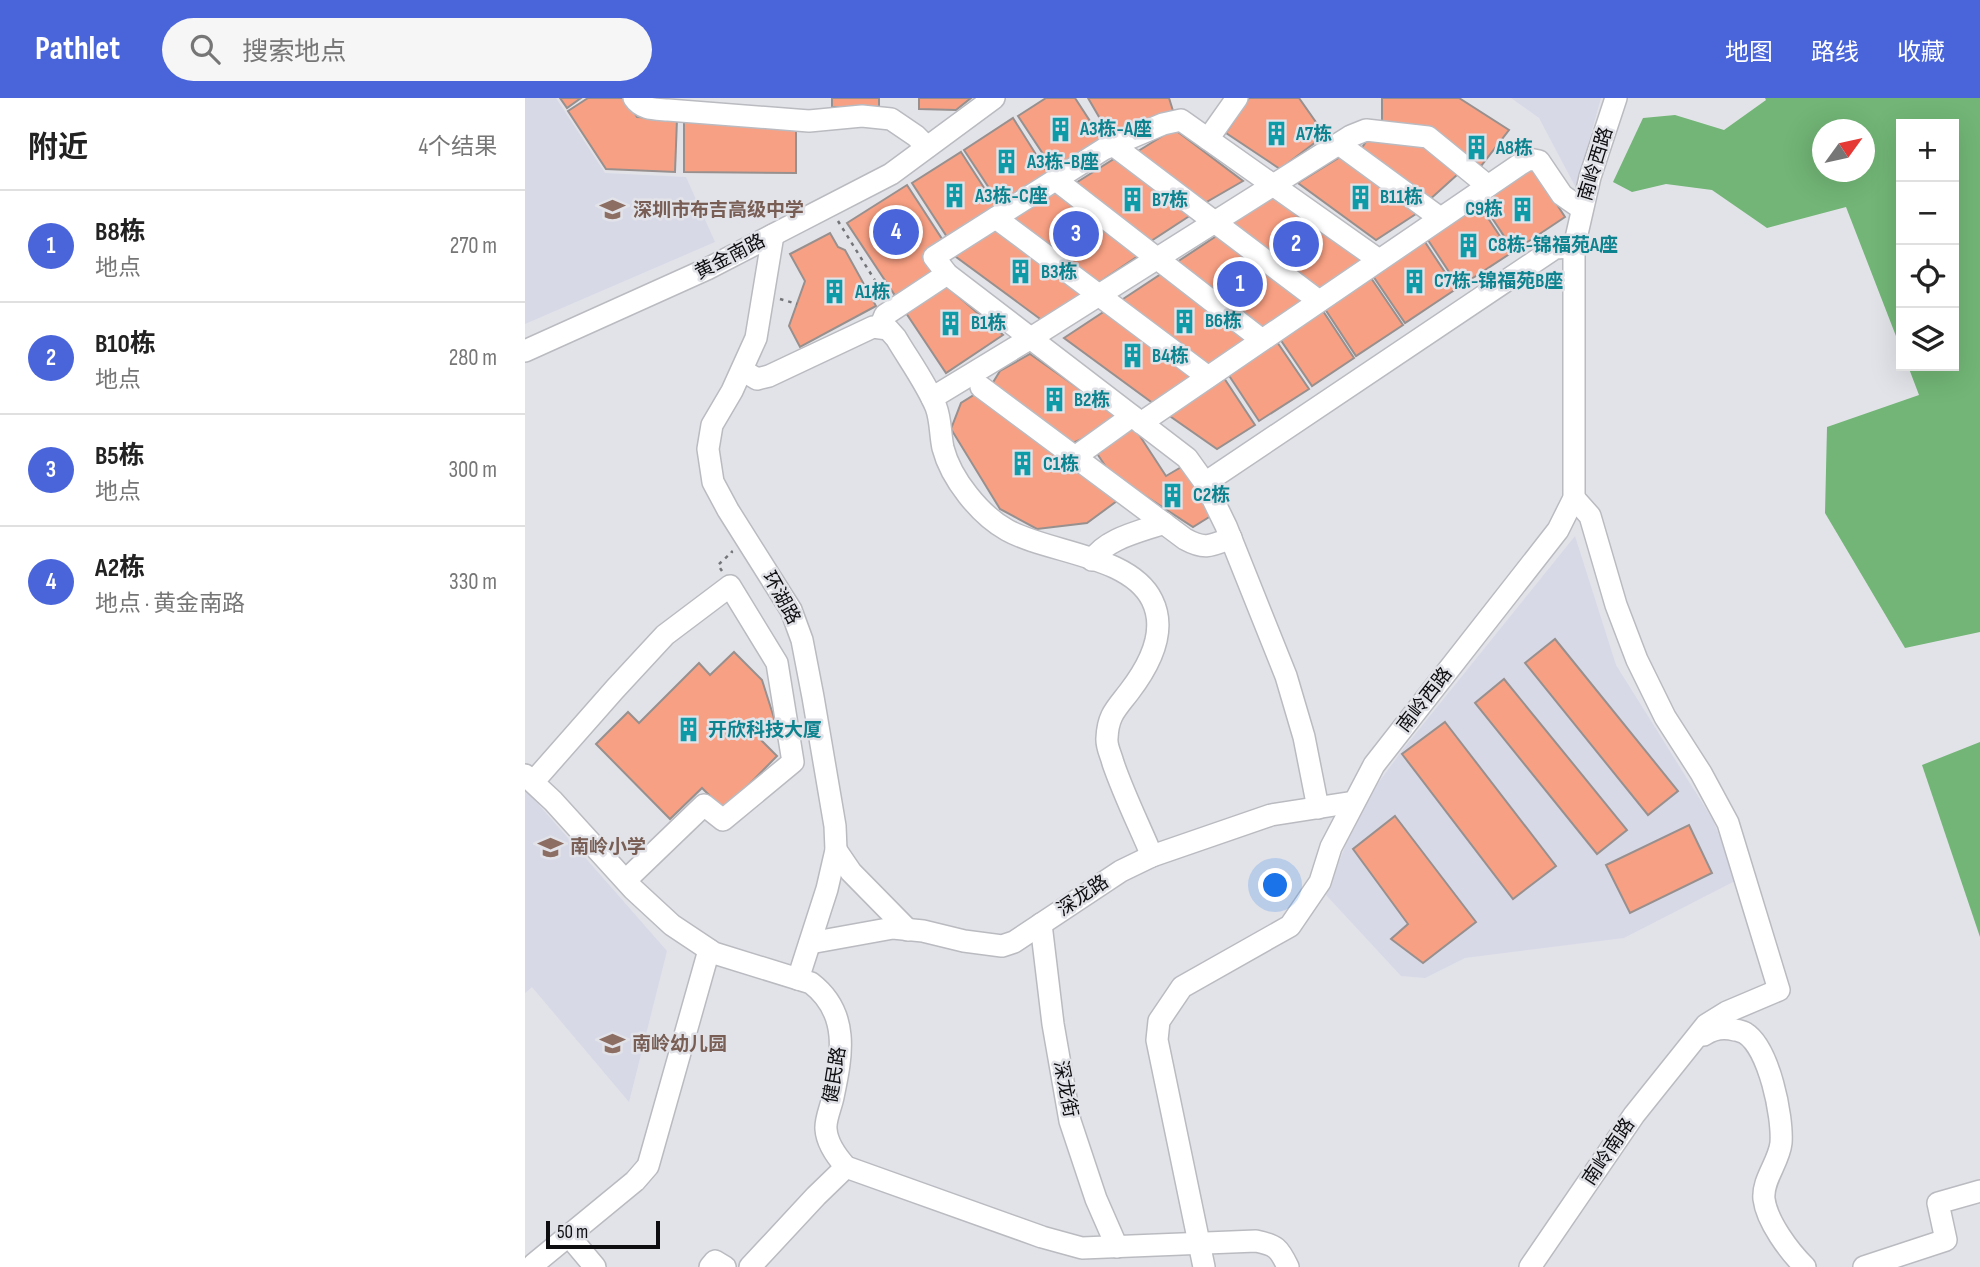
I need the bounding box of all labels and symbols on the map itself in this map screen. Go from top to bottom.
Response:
building icon: A3栋-A座 [1046,115,1074,143]
place label: A3栋-A座 [1079,118,1152,141]
north arrow [1812,119,1875,182]
building icon: A7栋 [1262,120,1290,148]
place label: A7栋 [1295,123,1332,146]
street label: 南岭西路 [1574,124,1618,204]
building icon: A8栋 [1462,134,1490,162]
place label: A8栋 [1495,137,1533,160]
building icon: A3栋-B座 [993,148,1021,176]
place label: A3栋-B座 [1026,151,1099,174]
building icon: A3栋-C座 [941,182,969,210]
building icon: B11栋 [1346,183,1374,211]
place label: A3栋-C座 [974,185,1048,208]
building icon: B7栋 [1118,186,1146,214]
place label: B11栋 [1380,186,1423,209]
place label: B7栋 [1152,189,1188,212]
building icon: C9栋 [1509,195,1537,223]
school or university icon: 深圳市布吉高级中学 [599,196,627,224]
place label: C9栋 [1465,198,1503,221]
place label: 深圳市布吉高级中学 [633,199,804,222]
pin: 4 [873,206,919,258]
pin: 3 [1053,208,1099,260]
pin: 2 [1273,218,1319,270]
street label: 黄金南路 [691,229,769,285]
building icon: C8栋-锦福苑A座 [1454,231,1482,259]
place label: C8栋-锦福苑A座 [1488,234,1618,257]
building icon: B3栋 [1007,258,1035,286]
pin: 1 [1217,258,1263,310]
place label: B3栋 [1041,261,1078,284]
building icon: C7栋-锦福苑B座 [1400,267,1428,295]
place label: C7栋-锦福苑B座 [1434,270,1563,293]
building icon: A1栋 [821,278,849,306]
place label: A1栋 [854,281,891,304]
building icon: B6栋 [1171,307,1199,335]
building icon: B1栋 [937,309,965,337]
place label: B6栋 [1205,310,1242,333]
place label: B1栋 [971,312,1006,335]
building icon: B4栋 [1118,342,1146,370]
place label: B4栋 [1152,345,1189,368]
building icon: B2栋 [1040,386,1068,414]
place label: B2栋 [1074,389,1110,412]
building icon: C1栋 [1009,450,1037,478]
place label: C1栋 [1043,453,1079,476]
building icon: C2栋 [1159,481,1187,509]
place label: C2栋 [1193,484,1230,507]
street label: 环湖路 [757,567,805,629]
street label: 南岭西路 [1393,663,1457,737]
building icon: 开欣科技大厦 [674,716,702,744]
place label: 开欣科技大厦 [708,719,822,742]
school or university icon: 南岭小学 [536,833,564,861]
place label: 南岭小学 [570,836,646,859]
your location [1258,868,1292,902]
street label: 深龙路 [1053,871,1113,921]
school or university icon: 南岭幼儿园 [598,1030,626,1058]
place label: 南岭幼儿园 [632,1033,727,1056]
street label: 健民路 [819,1045,851,1105]
street label: 深龙街 [1048,1059,1082,1119]
street label: 南岭南路 [1578,1114,1640,1190]
scale bar [546,1218,660,1250]

